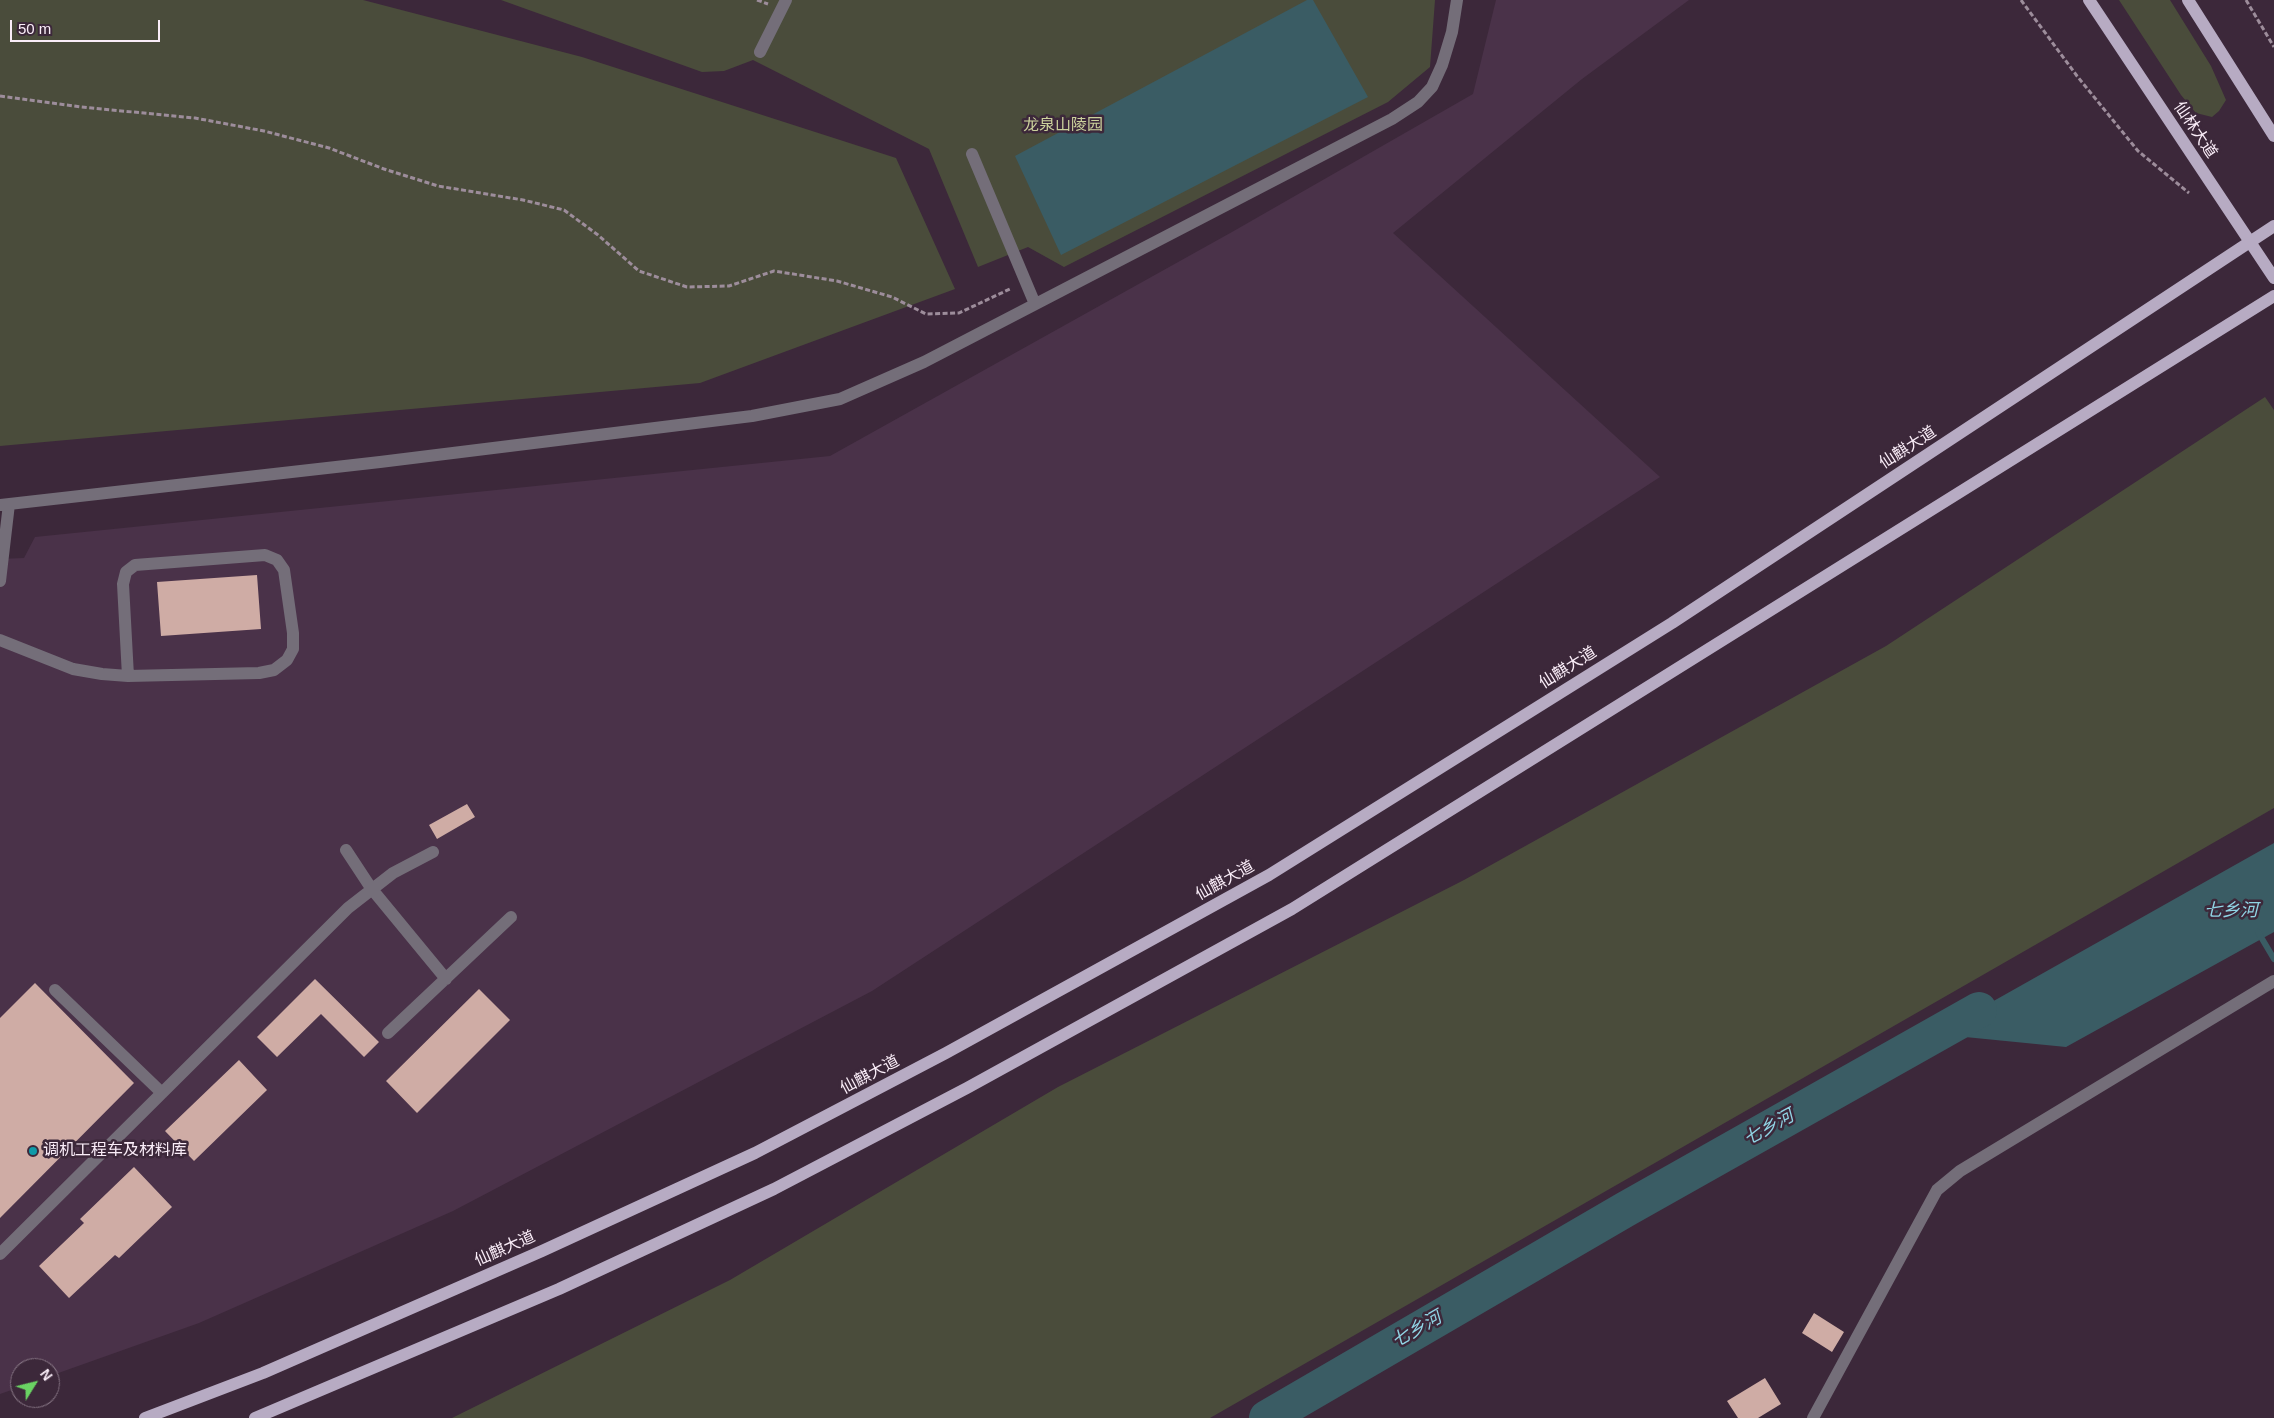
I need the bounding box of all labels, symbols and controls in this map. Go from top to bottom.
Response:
scale bar [12,10,162,42]
text: 50 m [18,20,51,37]
street label: 仙林大道 [2169,98,2221,162]
park label: 龙泉山陵园 [1023,116,1103,136]
street label: 仙麒大道 [1876,423,1940,473]
street label: 仙麒大道 [1536,643,1600,693]
street label: 仙麒大道 [1192,857,1258,905]
water label: 七乡河 [2204,900,2258,922]
street label: 仙麒大道 [837,1052,903,1098]
water label: 七乡河 [1740,1105,1798,1151]
place label: 调机工程车及材料库 [43,1141,187,1161]
marker: 调机工程车及材料库 [27,1145,39,1157]
street label: 仙麒大道 [472,1227,538,1271]
water label: 七乡河 [1388,1307,1446,1353]
north arrow [10,1358,60,1408]
text: N [37,1366,56,1384]

